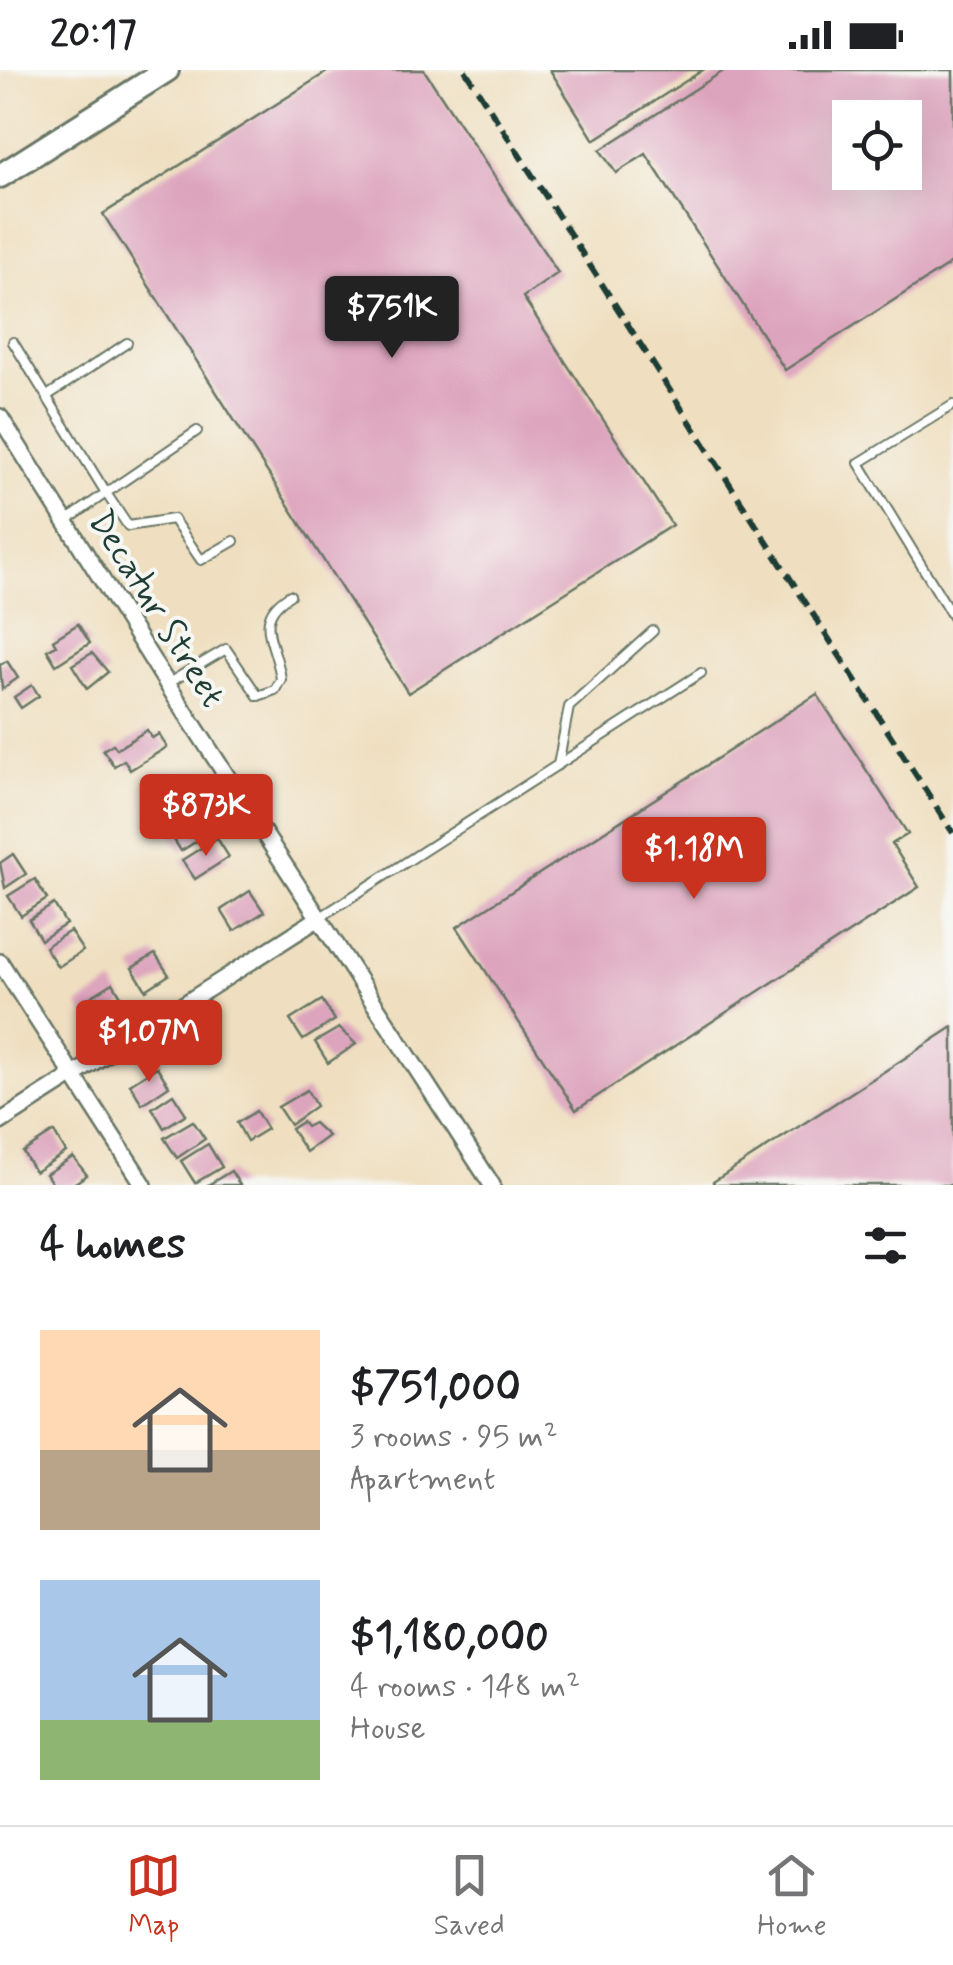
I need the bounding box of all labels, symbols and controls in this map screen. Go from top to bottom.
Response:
text: 20:17 [50,11,137,60]
map controls [832,100,922,190]
button: locate [832,100,922,190]
pin: $751K [322,276,462,361]
text: $751K [347,287,437,329]
street label: Decatur Street [77,502,235,716]
pin: $873K [136,774,276,859]
text: $873K [162,785,250,827]
pin: $1.18M [613,817,775,902]
text: $1.18M [644,828,744,870]
pin: $1.07M [68,1000,230,1085]
text: $1.07M [98,1011,200,1053]
text: 4 homes [40,1218,186,1273]
icon: filters [858,1218,913,1273]
text: $751,000 [350,1361,521,1416]
icon: home [120,1370,240,1490]
text: 3 rooms · 95 m² [350,1416,558,1458]
text: Apartment [350,1458,495,1500]
text: $1,180,000 [350,1611,549,1666]
icon: home [120,1620,240,1740]
text: 4 rooms · 148 m² [350,1666,580,1708]
text: House [350,1708,426,1750]
tab: Map [126,1848,181,1945]
tab: Saved [434,1848,505,1945]
tab: Home [757,1848,827,1945]

